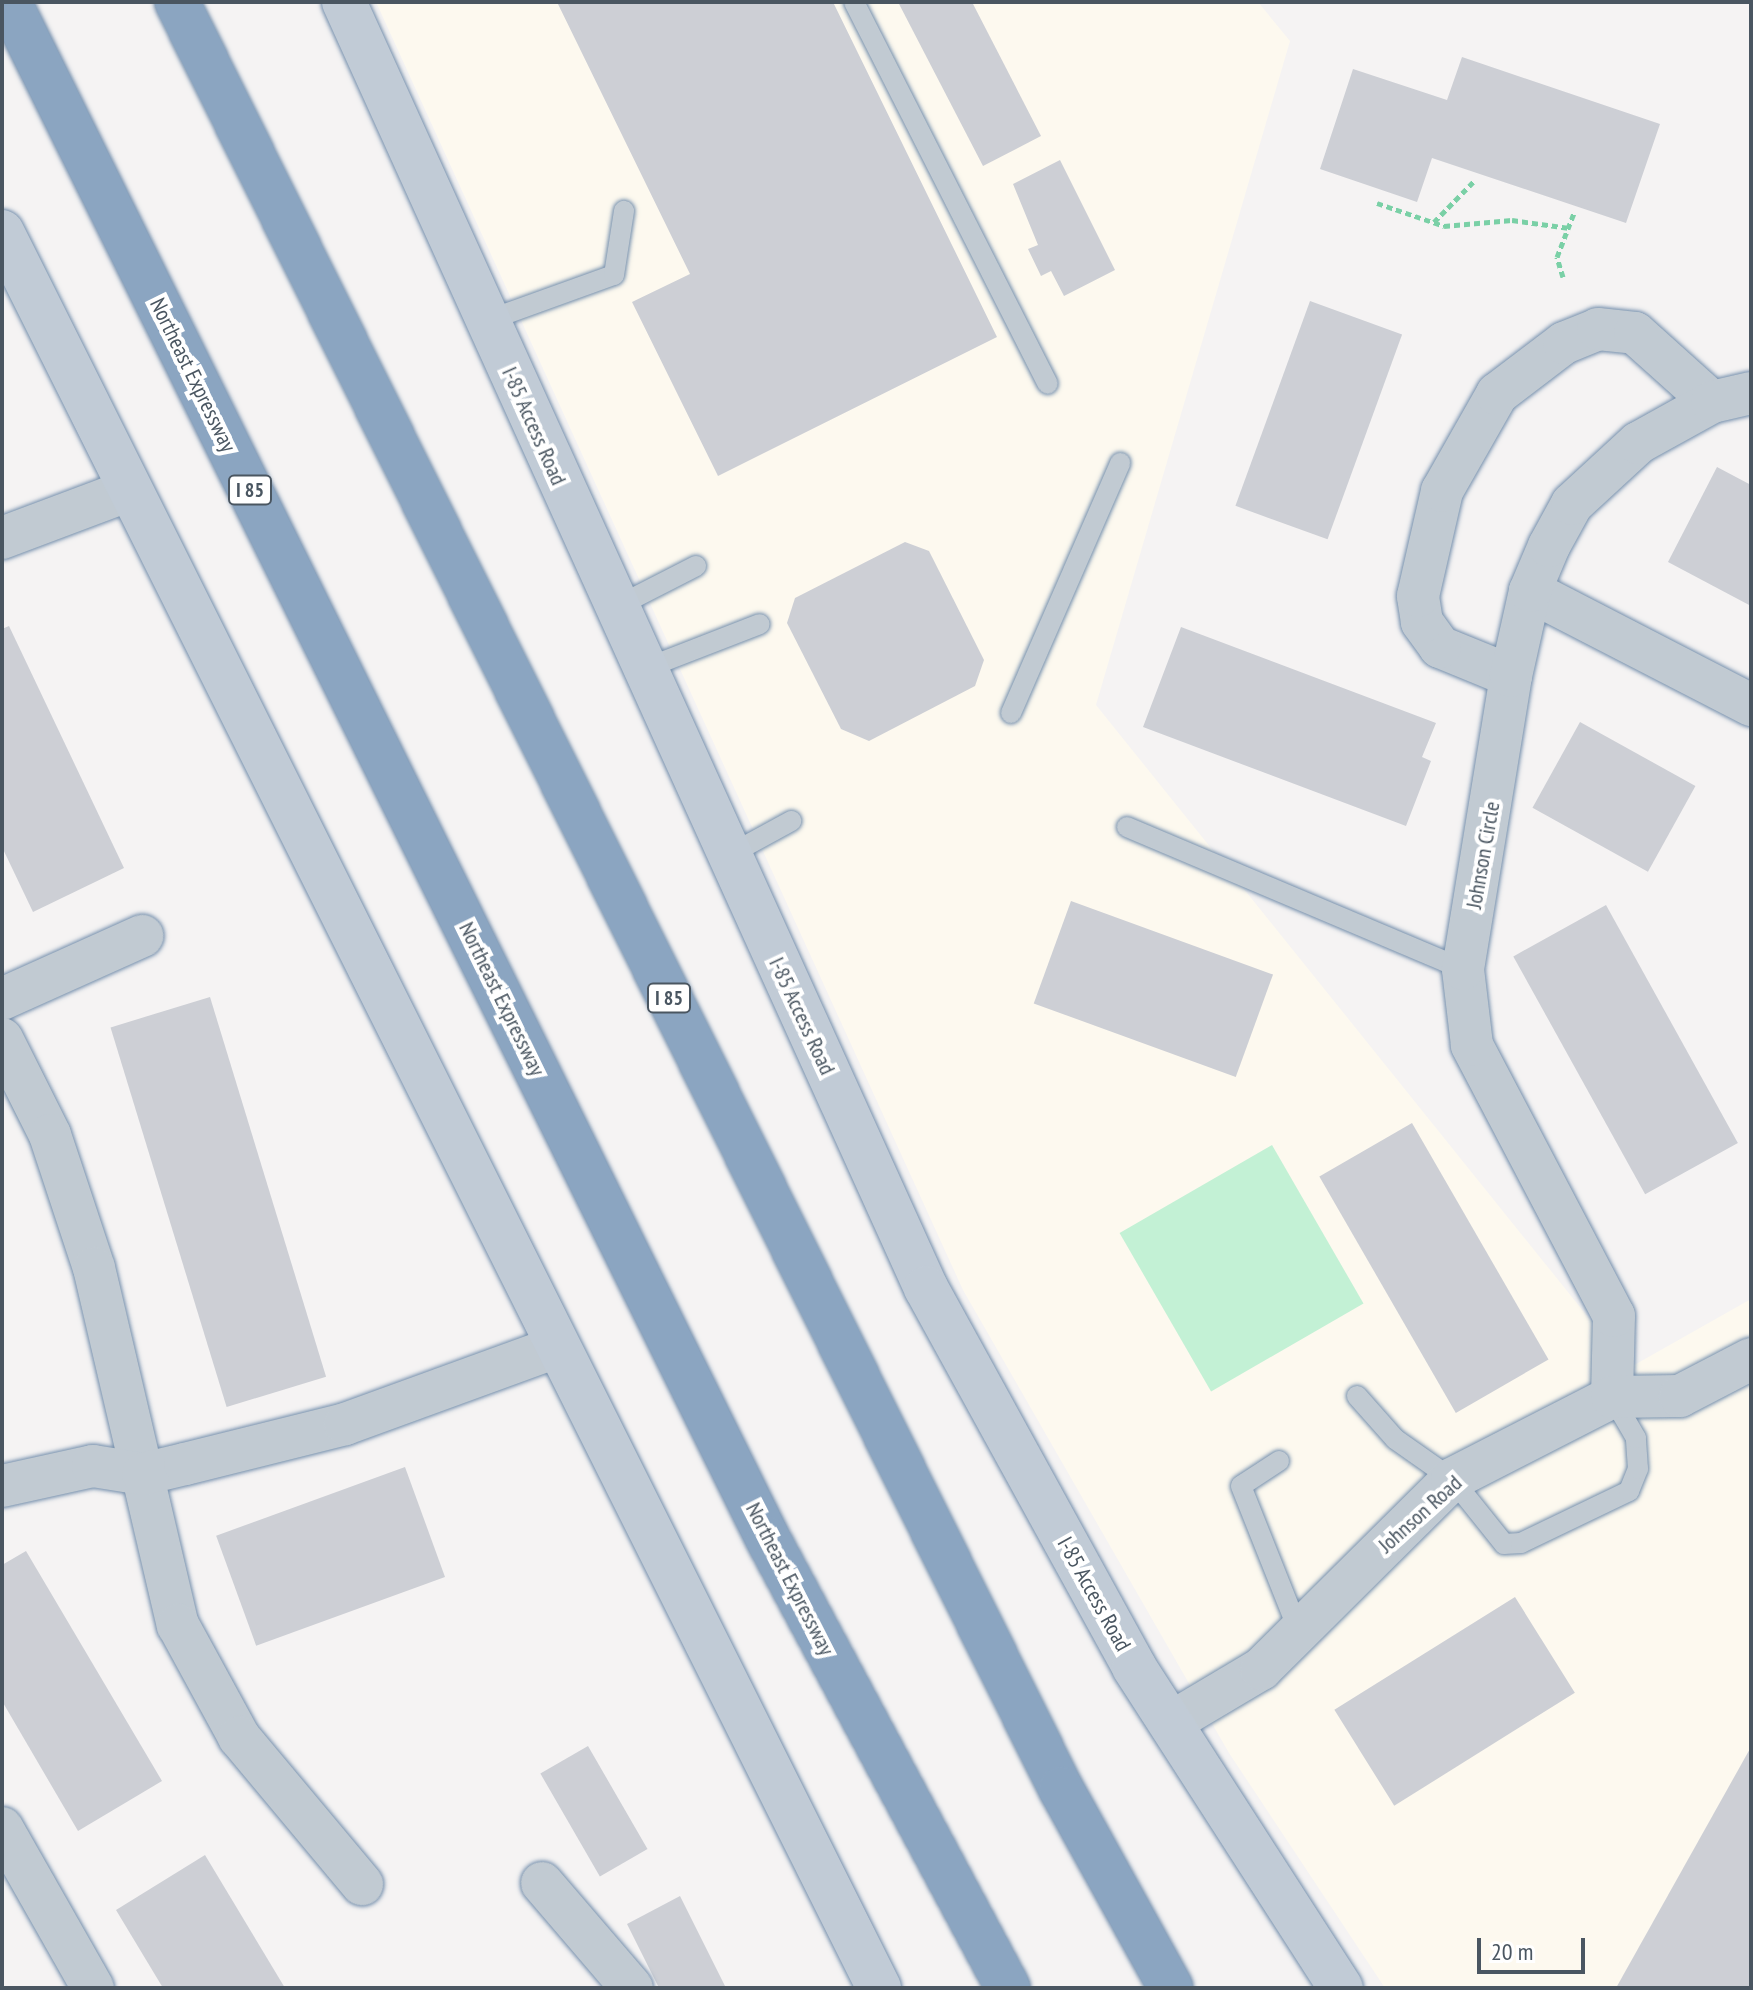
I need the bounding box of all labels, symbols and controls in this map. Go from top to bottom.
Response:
street label: Northeast Expressway [144,294,242,456]
street label: I-85 Access Road [496,363,572,489]
road number: I 85 [228,474,272,506]
street label: Johnson Circle [1461,799,1505,911]
street label: Northeast Expressway [453,918,551,1080]
street label: I-85 Access Road [763,953,841,1079]
road number: I 85 [647,982,691,1014]
street label: Johnson Road [1373,1470,1467,1558]
street label: Northeast Expressway [740,1498,840,1660]
street label: I-85 Access Road [1052,1532,1136,1656]
scale bar [1481,1922,1589,1972]
text: 20 m [1491,1936,1533,1967]

